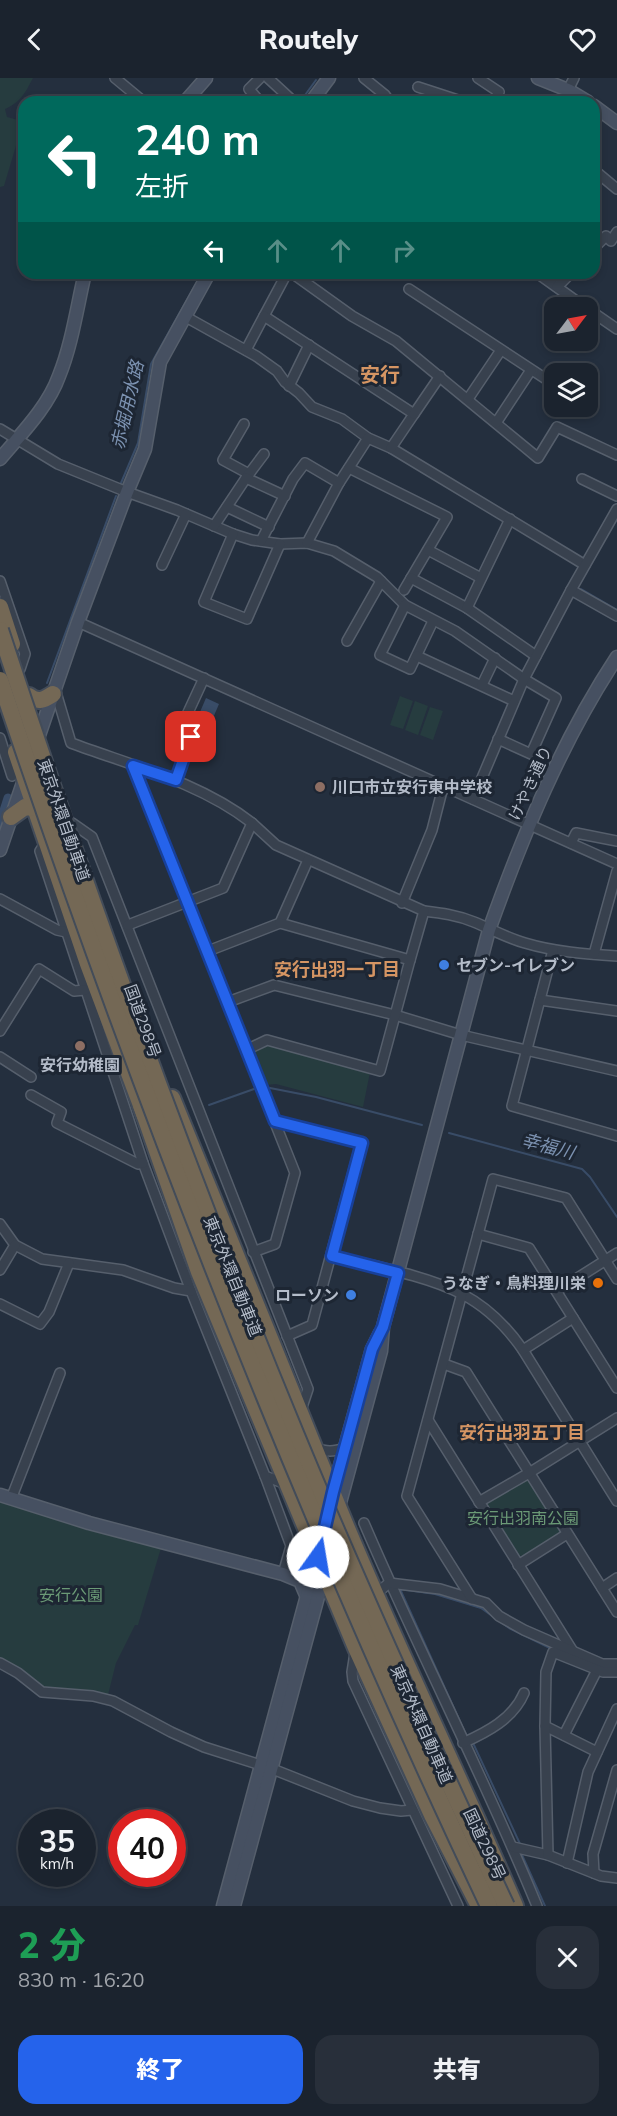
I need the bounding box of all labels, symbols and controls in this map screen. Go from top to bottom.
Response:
text: Routely [259,22,358,56]
icon: back [18,23,51,56]
icon: heart [566,23,599,56]
text: 240 m [135,113,260,166]
icon: left [36,120,114,198]
text: 左折 [135,169,189,203]
icon: left [198,234,231,267]
icon: ahead [261,234,294,267]
icon: ahead [324,234,357,267]
icon: right [387,234,420,267]
north arrow [544,297,598,351]
map controls [544,297,598,417]
water label: 赤堀用水路 [106,357,149,451]
district label: 安行 [360,362,400,387]
button: layers [544,363,598,417]
pin [165,711,216,762]
icon: arrive [174,720,207,753]
street label: けやき通り [504,743,556,823]
street label: 東京外環自動車道 [34,756,94,884]
place label: 川口市立安行東中学校 [332,777,492,797]
marker: 川口市立安行東中学校 [313,780,327,794]
place label: セブン-イレブン [456,955,575,975]
district label: 安行出羽一丁目 [274,958,400,981]
marker: セブン-イレブン [437,958,451,972]
street label: 国道298号 [120,981,166,1061]
marker: 安行幼稚園 [73,1039,87,1053]
place label: 安行幼稚園 [40,1055,120,1075]
water label: 幸福川 [519,1128,579,1165]
street label: 東京外環自動車道 [200,1213,266,1339]
place label: うなぎ・鳥料理川栄 [442,1273,586,1293]
marker: うなぎ・鳥料理川栄 [591,1276,605,1290]
place label: ローソン [275,1285,339,1305]
marker: ローソン [344,1288,358,1302]
district label: 安行出羽五丁目 [459,1421,585,1444]
park label: 安行出羽南公園 [467,1508,579,1528]
position arrow [286,1525,350,1589]
park label: 安行公園 [39,1585,103,1605]
street label: 東京外環自動車道 [387,1661,457,1787]
street label: 国道298号 [460,1805,510,1883]
speed limit sign: 40 [108,1809,186,1887]
text: 35 [39,1822,75,1860]
text: km/h [40,1854,74,1873]
text: 2 分 [18,1922,86,1967]
button: close [536,1926,599,1989]
text: 830 m · 16:20 [18,1967,144,1992]
button: 終了 [18,2035,303,2104]
button: 共有 [315,2035,599,2104]

